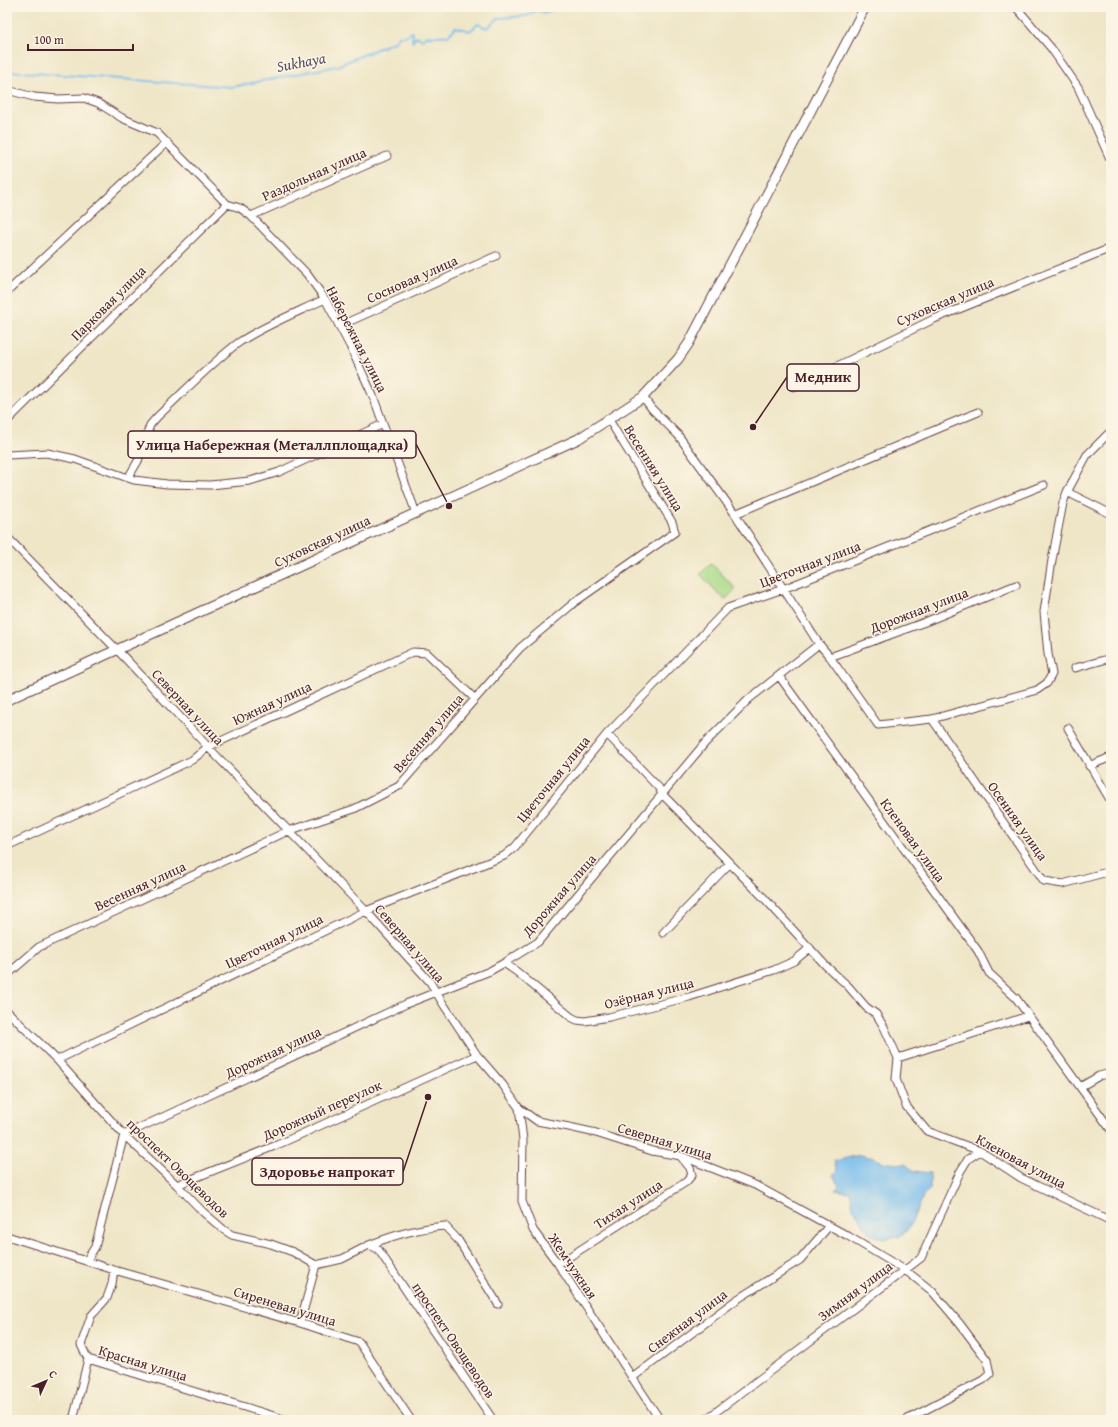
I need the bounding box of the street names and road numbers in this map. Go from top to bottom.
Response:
street label: Раздольная улица [259,142,370,206]
street label: Сосновая улица [363,250,461,308]
street label: Парковая улица [66,261,150,345]
street label: Суховская улица [893,271,997,331]
street label: Набережная улица [322,282,393,396]
street label: Весенняя улица [619,421,689,515]
street label: Суховская улица [271,510,374,572]
street label: Цветочная улица [757,535,864,592]
street label: Дорожная улица [866,582,971,638]
street label: Северная улица [147,664,229,750]
street label: Южная улица [229,676,315,730]
street label: Весенняя улица [388,689,468,777]
street label: Цветочная улица [512,731,595,827]
street label: Осенняя улица [983,777,1053,865]
street label: Кленовая улица [876,794,951,886]
street label: Дорожная улица [517,849,601,941]
street label: Весенняя улица [91,856,189,916]
street label: Северная улица [370,899,450,987]
street label: Цветочная улица [222,909,327,973]
street label: Озёрная улица [602,972,696,1014]
street label: Дорожная улица [221,1021,325,1083]
street label: Дорожный переулок [258,1075,385,1146]
street label: проспект Овощеводов [122,1114,234,1222]
street label: Северная улица [615,1117,715,1165]
street label: Кленовая улица [972,1129,1070,1193]
street label: Тихая улица [590,1174,666,1234]
street label: Жемчужная [543,1228,602,1303]
street label: Зимняя улица [814,1256,897,1326]
street label: проспект Овощеводов [408,1278,500,1402]
street label: Сиреневая улица [231,1281,339,1331]
street label: Снежная улица [643,1284,731,1358]
street label: Красная улица [96,1340,190,1386]

